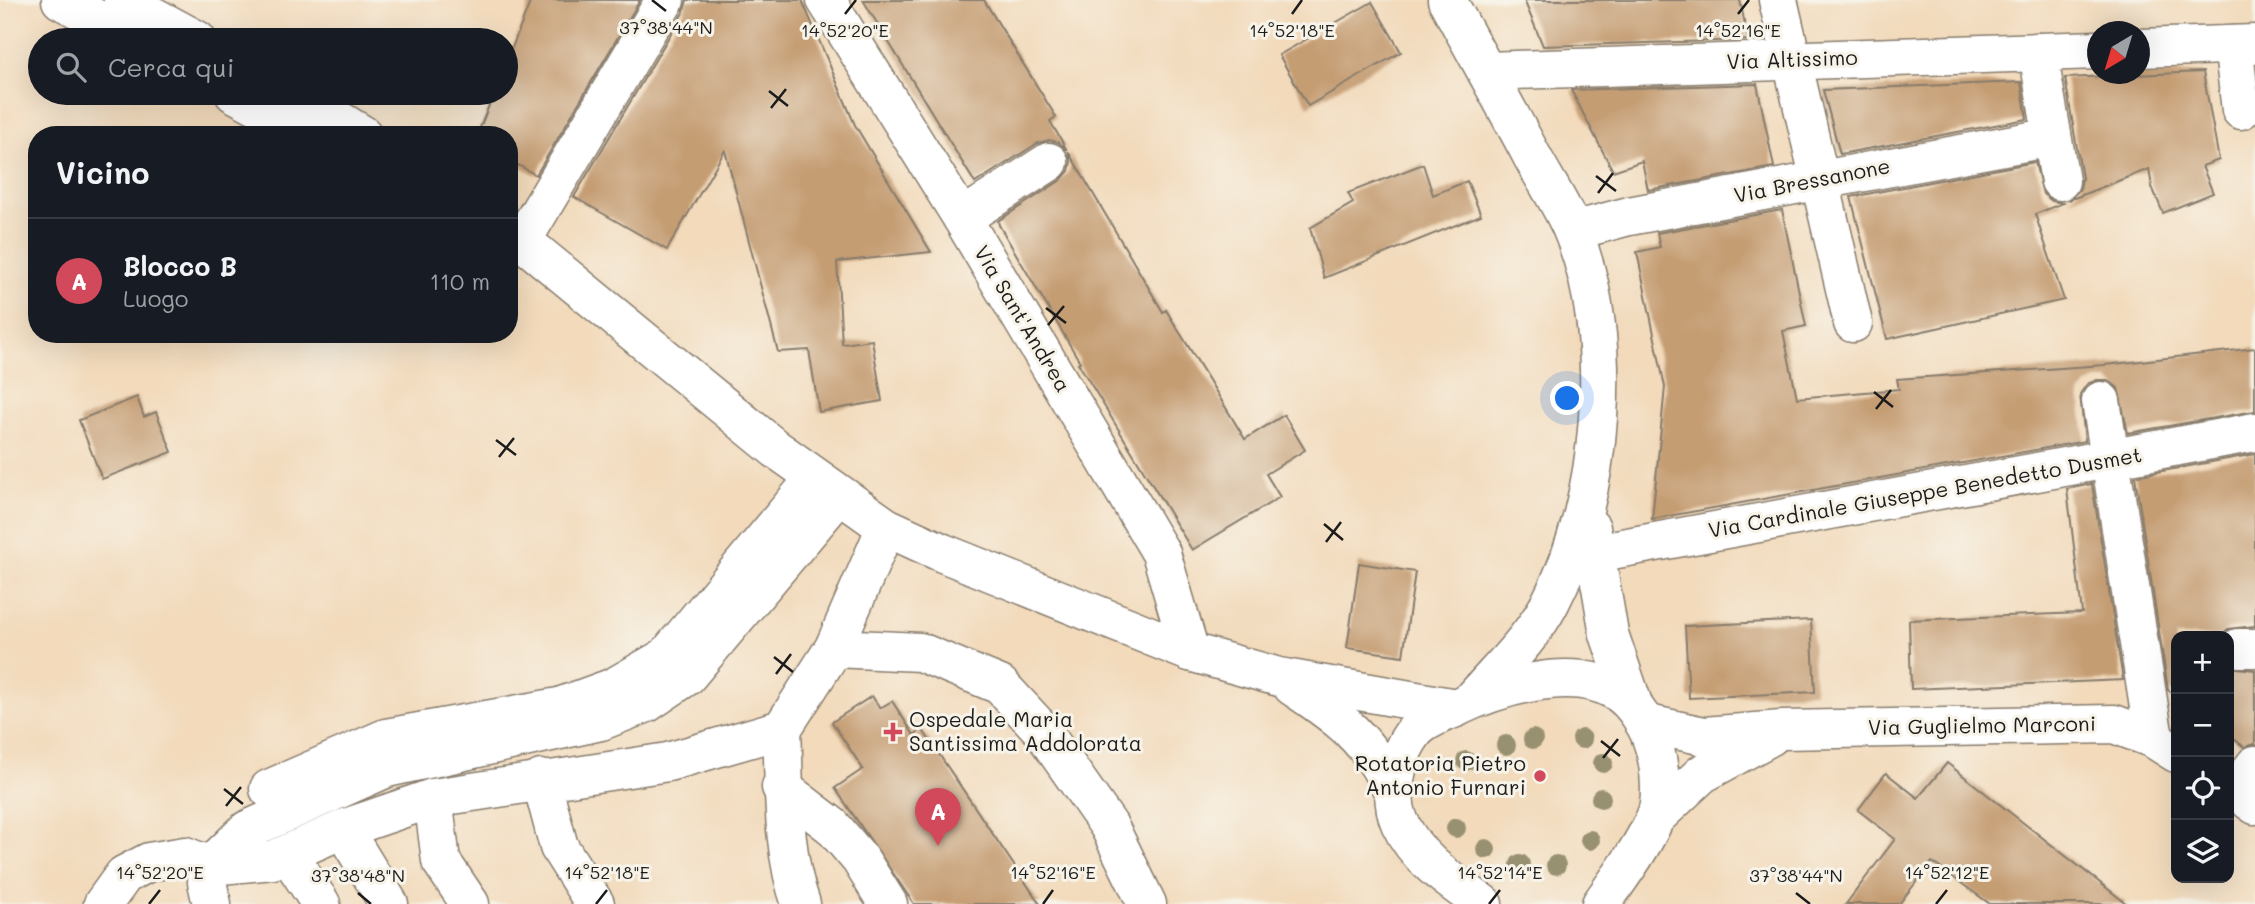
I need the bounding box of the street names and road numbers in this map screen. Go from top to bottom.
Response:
street label: Via Altissimo [1726,43,1858,74]
street label: Via Bressanone [1731,151,1892,208]
street label: Via Sant'Andrea [969,240,1078,396]
street label: Via Cardinale Giuseppe Benedetto Dusmet [1706,440,2144,543]
street label: Via Guglielmo Marconi [1868,709,2096,740]

